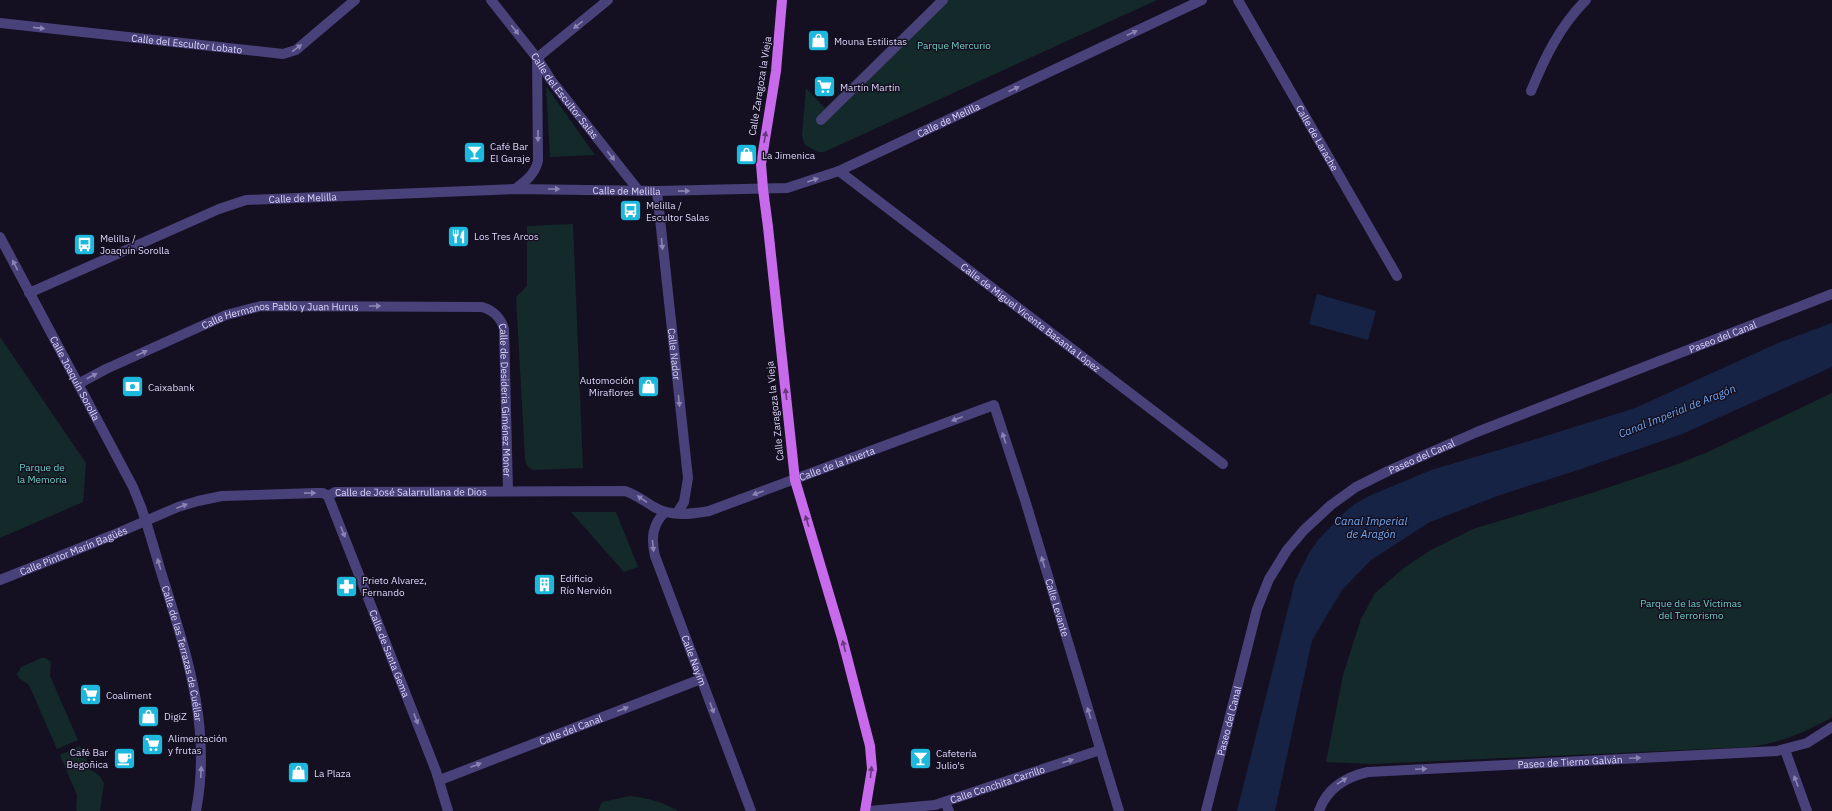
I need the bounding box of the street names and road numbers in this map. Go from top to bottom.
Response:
street label: Calle del Escultor Lobato [131,31,243,56]
street label: Calle Zaragoza la Vieja [746,35,774,137]
street label: Calle del Escultor Salas [529,50,602,142]
street label: Calle de Melilla [915,99,982,140]
street label: Calle de Larache [1293,102,1342,174]
street label: Calle de Melilla [592,184,661,198]
street label: Calle de Melilla [268,190,338,206]
street label: Calle de Miguel Vicente Basanta López [958,260,1103,375]
street label: Calle Hermanos Pablo y Juan Hurus [199,299,359,332]
street label: Paseo del Canal [1687,317,1758,356]
street label: Calle de Desideria Giménez Moner [496,321,514,477]
street label: Calle Nador [665,327,684,381]
street label: Calle Joaquín Sorolla [47,334,103,424]
street label: Calle Zaragoza la Vieja [763,360,787,462]
street label: Paseo del Canal [1386,436,1457,477]
street label: Calle de la Huerta [797,443,877,483]
street label: Calle de José Salarrullana de Dios [335,485,487,498]
street label: Calle Pintor Marín Bagüés [18,523,129,578]
street label: Calle Levante [1043,577,1073,639]
street label: Calle de las Terrazas de Cuéllar [159,584,205,722]
street label: Calle de Santa Gema [367,608,413,700]
street label: Calle Nayim [679,633,710,688]
street label: Paseo del Canal [1214,684,1244,757]
street label: Calle del Canal [537,711,604,748]
street label: Paseo de Tierno Galván [1517,752,1623,771]
street label: Calle Conchita Carrillo [948,762,1047,806]

